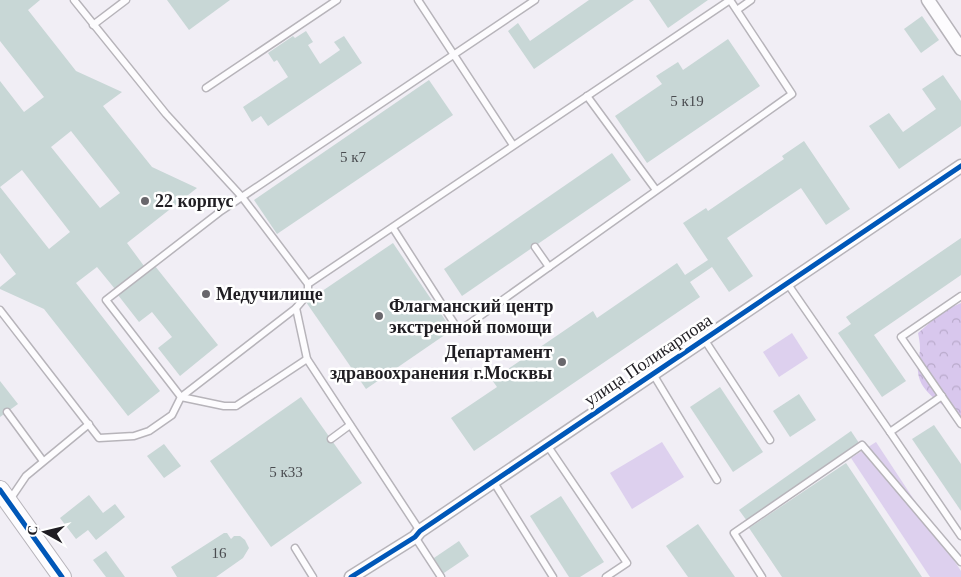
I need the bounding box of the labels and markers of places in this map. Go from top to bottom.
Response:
place label: 22 корпус [155,191,233,211]
marker: 22 корпус [139,195,151,207]
place label: Медучилище [216,284,323,304]
marker: Медучилище [200,288,212,300]
place label: Флагманский центр экстренной помощи [389,296,554,337]
marker: Флагманский центр экстренной помощи [373,310,385,322]
place label: Департамент здравоохранения г.Москвы [330,342,552,383]
marker: Департамент здравоохранения г.Москвы [556,356,568,368]

